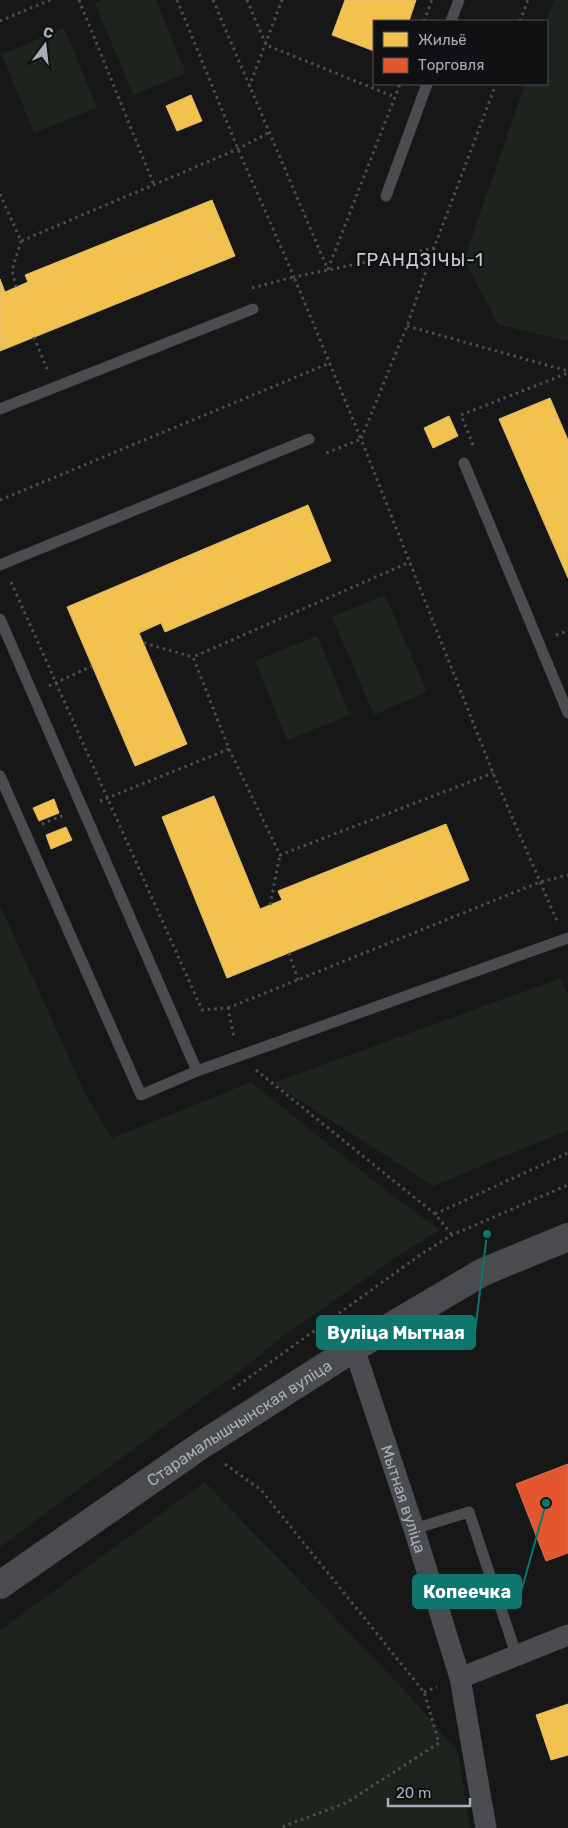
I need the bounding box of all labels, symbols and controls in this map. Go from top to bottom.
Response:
north arrow [20,20,70,70]
legend [373,20,548,85]
text: С [41,23,55,42]
text: Жильё [418,31,467,49]
text: Торговля [418,56,484,74]
district label: ГРАНДЗІЧЫ-1 [356,249,484,271]
callout: Вуліца Мытная [317,1316,475,1349]
text: Вуліца Мытная [327,1322,465,1344]
street label: Старамалышчынская вуліца [143,1355,335,1490]
street label: Мытная вуліца [377,1442,430,1555]
callout: Копеечка [413,1575,521,1608]
text: Копеечка [423,1581,511,1603]
scale bar [388,1776,470,1808]
text: 20 m [396,1784,431,1802]

